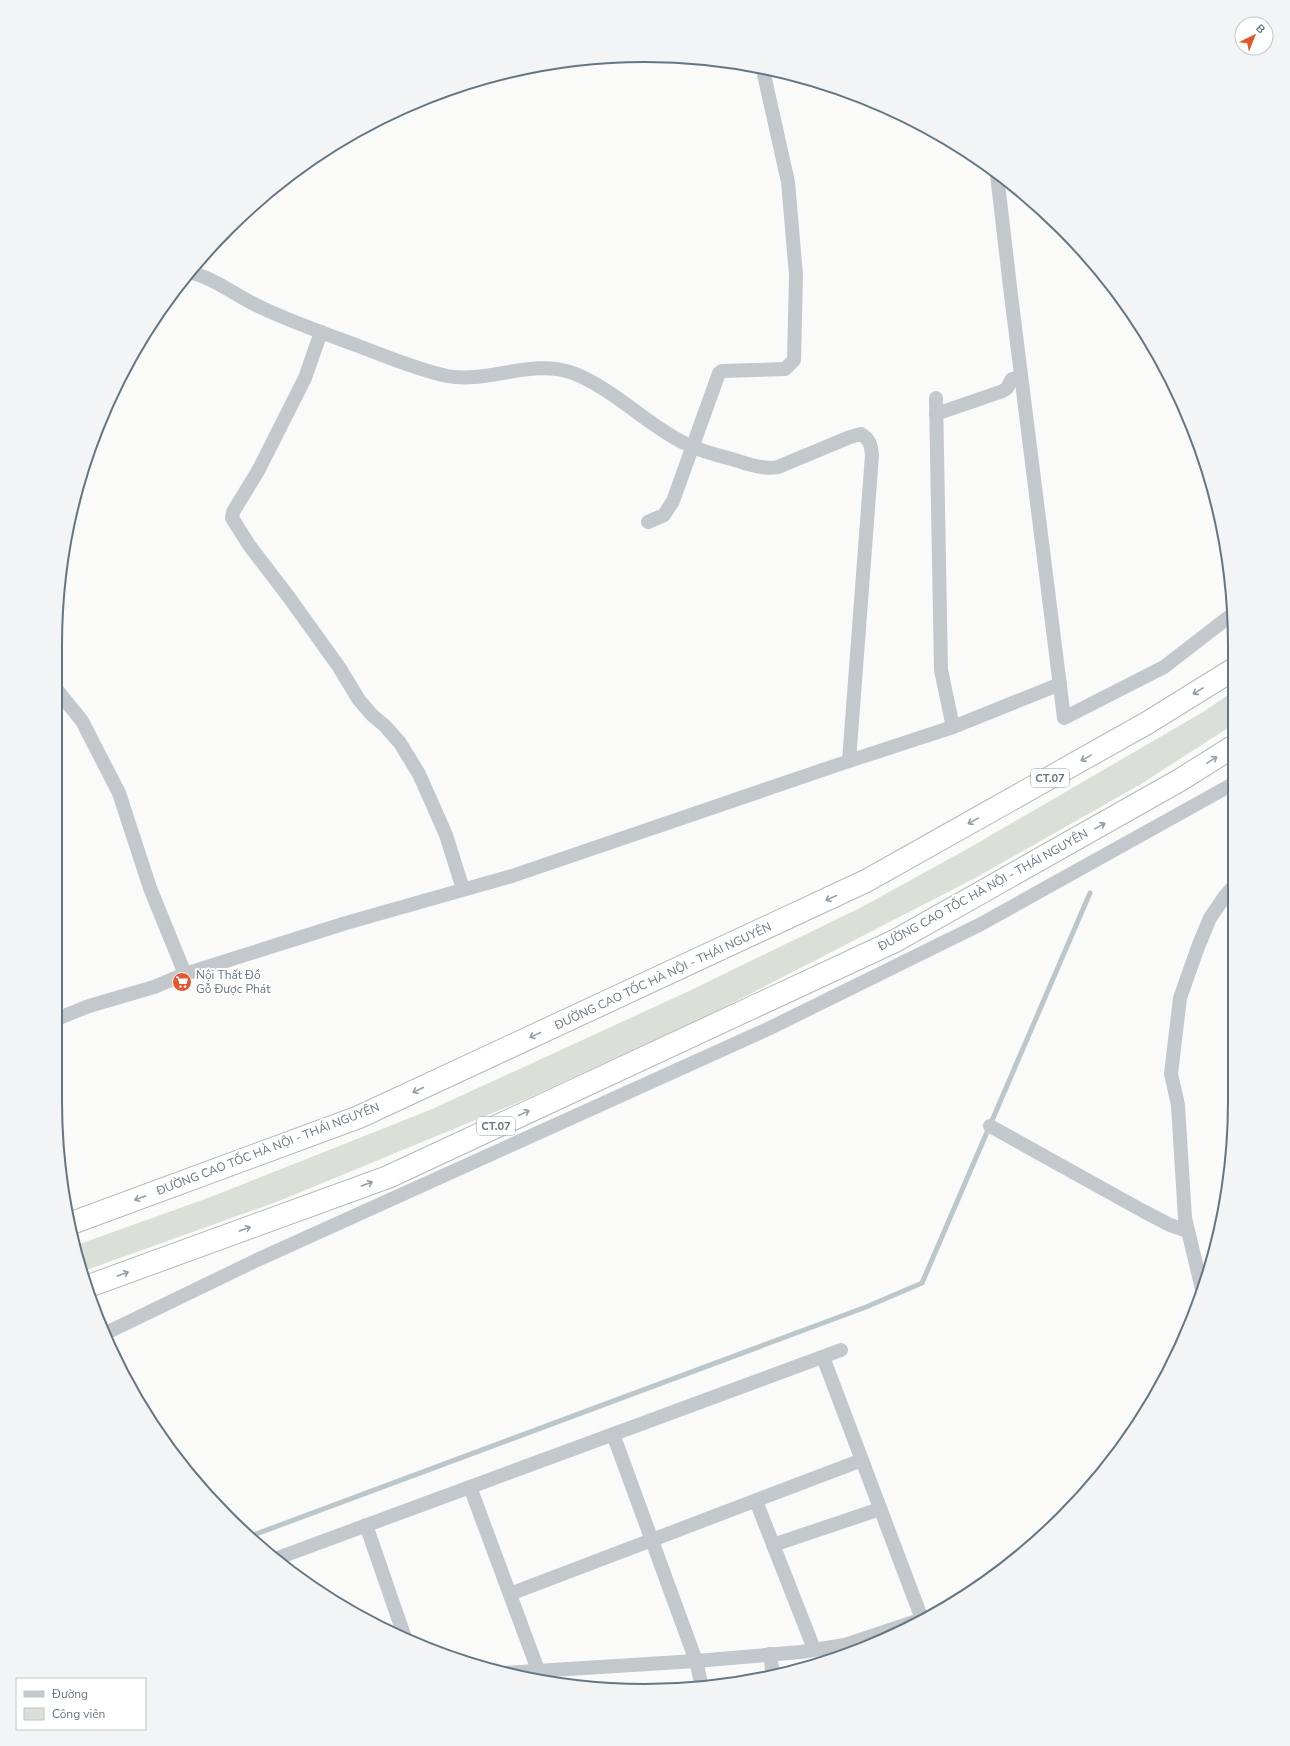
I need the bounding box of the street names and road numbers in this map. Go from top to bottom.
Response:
road number: CT.07 [1031,769,1069,787]
street label: ĐƯỜNG CAO TỐC HÀ NỘI - THÁI NGUYÊN [874,825,1091,955]
street label: ĐƯỜNG CAO TỐC HÀ NỘI - THÁI NGUYÊN [551,918,774,1034]
street label: ĐƯỜNG CAO TỐC HÀ NỘI - THÁI NGUYÊN [153,1098,382,1199]
road number: CT.07 [477,1117,515,1135]

